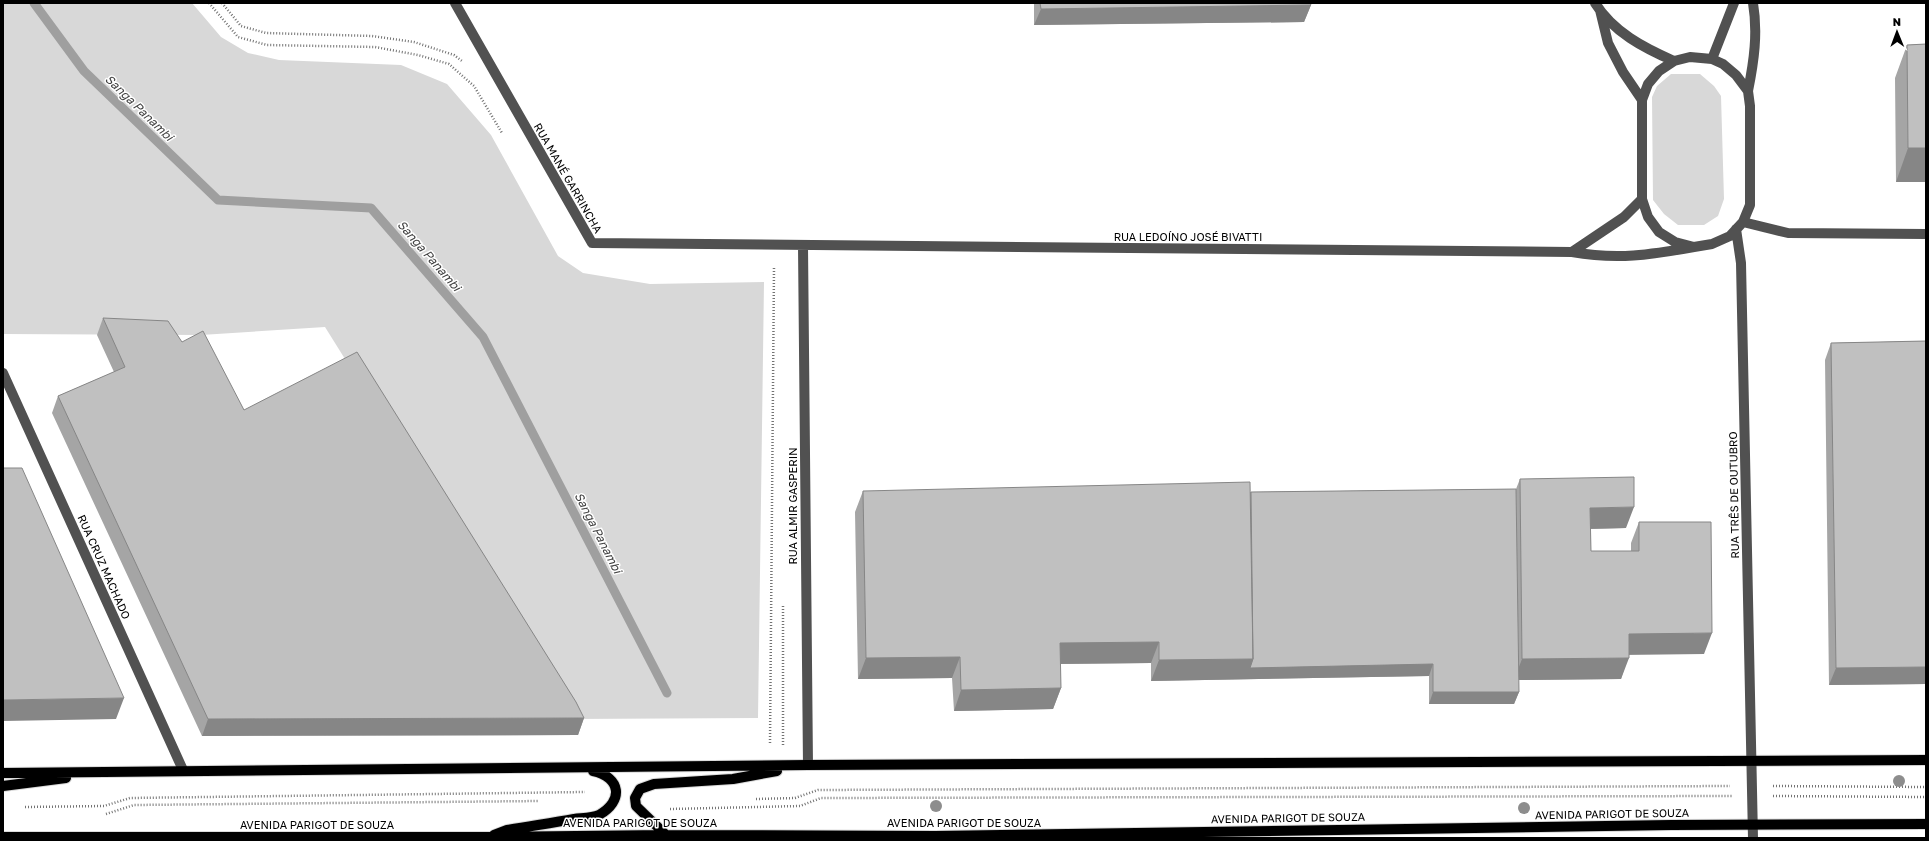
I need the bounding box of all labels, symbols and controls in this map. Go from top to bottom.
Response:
north arrow [1877,12,1917,52]
text: N [1893,15,1901,28]
water label: Sanga Panambi [102,71,178,145]
street label: RUA MANÉ GARRINCHA [532,120,606,236]
water label: Sanga Panambi [395,217,465,295]
street label: RUA LEDOÍNO JOSÉ BIVATTI [1114,230,1262,243]
street label: RUA TRÊS DE OUTUBRO [1726,431,1741,559]
street label: RUA ALMIR GASPERIN [786,447,799,565]
water label: Sanga Panambi [572,490,626,577]
street label: RUA CRUZ MACHADO [76,512,133,621]
street label: AVENIDA PARIGOT DE SOUZA [1535,806,1690,821]
street label: AVENIDA PARIGOT DE SOUZA [1211,810,1366,825]
street label: AVENIDA PARIGOT DE SOUZA [563,816,718,829]
street label: AVENIDA PARIGOT DE SOUZA [887,816,1042,829]
street label: AVENIDA PARIGOT DE SOUZA [240,818,395,831]

